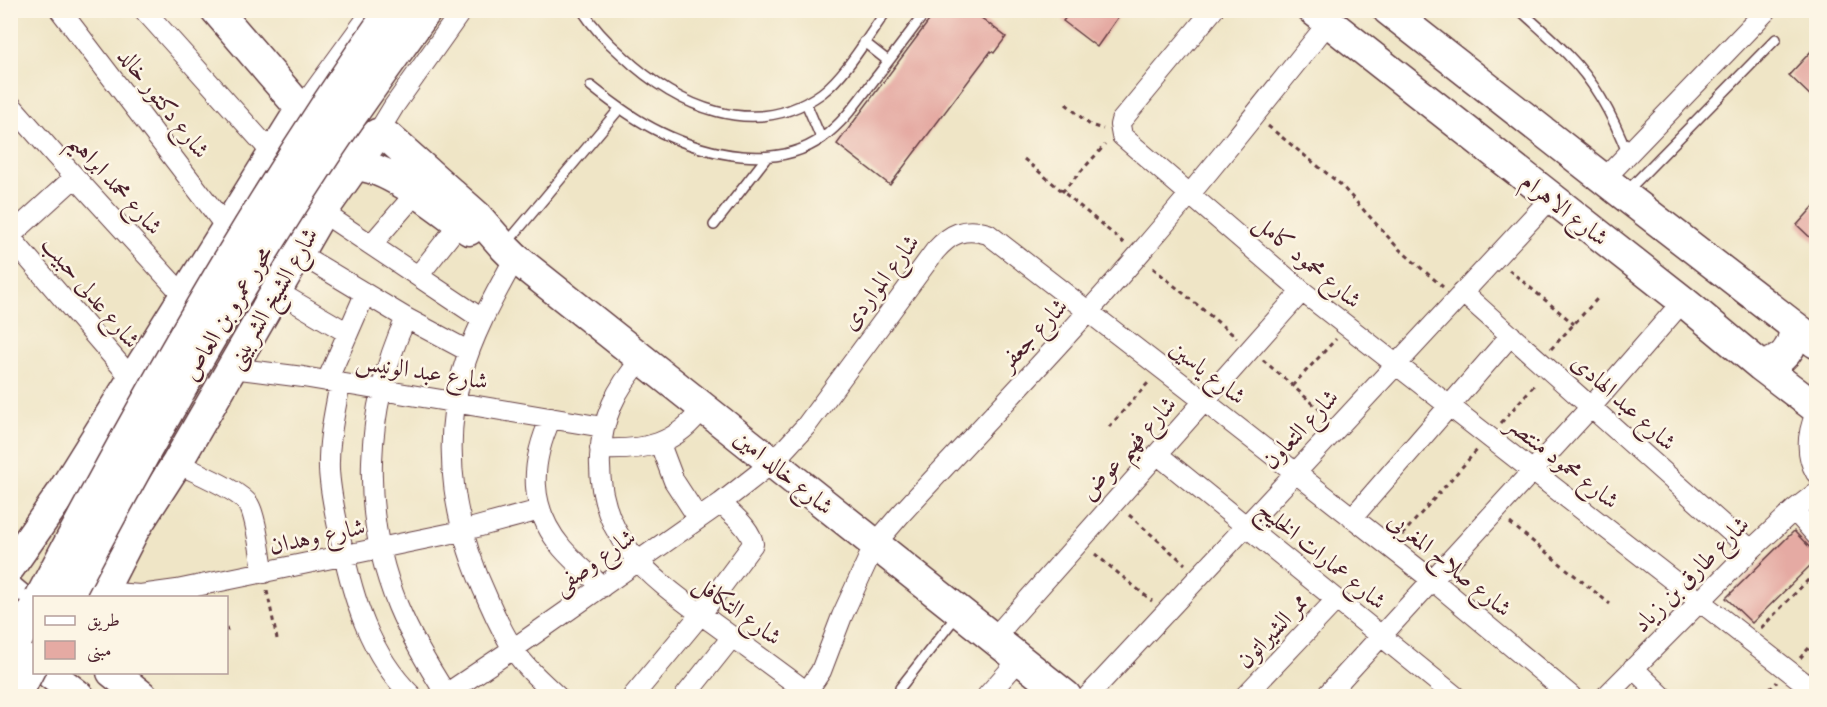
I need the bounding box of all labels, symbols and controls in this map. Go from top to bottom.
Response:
street label: شارع دكتور خالد [108,42,216,167]
street label: شارع محمد ابراهيم [56,128,169,247]
street label: شارع الاهرام [1512,166,1614,257]
street label: شارع محمود كامل [1245,208,1367,319]
street label: شارع الشيخ الشربينى [220,222,330,377]
street label: شارع المواردى [835,229,930,339]
street label: شارع عدلى حبيب [31,230,146,358]
street label: محور عمرو بن العاص [176,240,280,387]
street label: شارع جعفر [991,292,1078,382]
street label: شارع ياسين [1161,334,1252,415]
street label: شارع عبد الونيس [353,347,490,401]
street label: شارع عبد الهادى [1562,348,1682,461]
street label: شارع التعاون [1256,383,1349,479]
street label: شارع فهيم عوض [1074,390,1189,512]
street label: شارع محمود منتصر [1495,408,1625,519]
street label: شارع خالد امين [725,424,839,525]
street label: شارع عمارات الخليج [1248,495,1392,621]
street label: شارع صلاح المغربى [1378,506,1518,628]
street label: شارع طارق بن زياد [1627,510,1759,642]
street label: شارع وهدان [267,512,369,566]
street label: شارع وصفى [547,522,644,605]
street label: شارع التكافل [685,569,787,656]
street label: ممر الشيراتون [1230,588,1315,676]
legend [33,596,228,674]
text: طريق [87,609,120,632]
text: مبنى [87,639,112,663]

